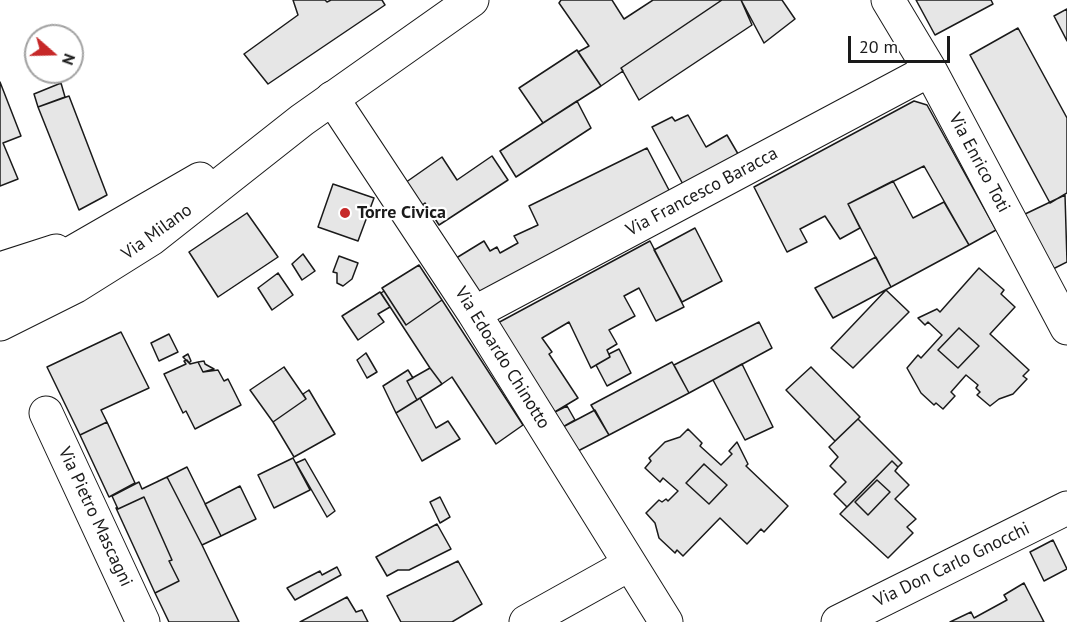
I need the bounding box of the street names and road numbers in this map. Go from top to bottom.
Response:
street label: Via Enrico Toti [944,110,1014,216]
street label: Via Francesco Baracca [622,143,782,241]
street label: Via Milano [118,199,196,265]
street label: Via Edoardo Chinotto [450,283,554,433]
street label: Via Pietro Mascagni [53,444,137,590]
street label: Via Don Carlo Gnocchi [871,518,1033,612]

